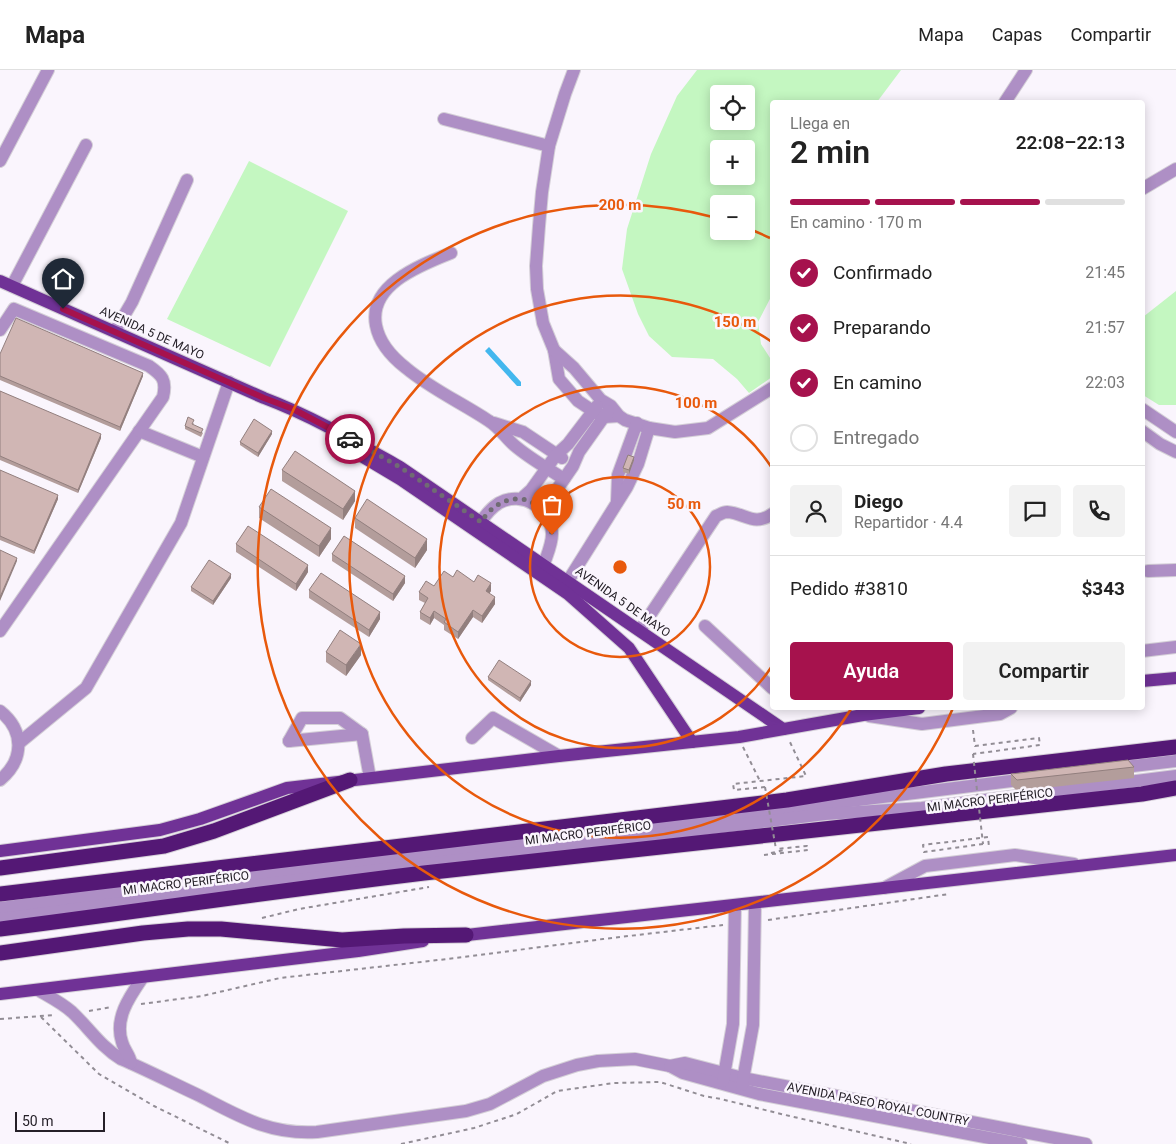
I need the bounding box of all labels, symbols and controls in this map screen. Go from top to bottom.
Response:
text: Mapa [25,21,85,49]
text: Mapa [918,24,964,45]
text: Capas [992,24,1042,45]
text: Compartir [1070,24,1151,45]
map controls [710,85,755,240]
button: locate [710,85,755,130]
text: Llega en [790,114,850,133]
text: 22:08–22:13 [1016,131,1125,154]
text: 2 min [790,133,870,171]
button: + [710,140,755,185]
button: − [710,195,755,240]
text: 200 m [599,196,641,214]
text: En camino · 170 m [790,213,922,232]
pin [42,258,84,309]
icon: check [790,259,818,287]
text: Confirmado [833,261,932,284]
text: 21:45 [1085,263,1125,282]
icon: home [49,265,77,293]
street label: AVENIDA 5 DE MAYO [98,304,206,362]
text: 150 m [714,313,756,331]
icon: check [790,314,818,342]
text: Preparando [833,316,931,339]
text: 21:57 [1085,318,1125,337]
icon: check [790,369,818,397]
text: En camino [833,371,922,394]
text: 22:03 [1085,373,1125,392]
text: 100 m [675,394,717,412]
courier [325,414,375,464]
icon: car [336,425,364,453]
text: Entregado [833,426,919,449]
pin [531,484,573,535]
button: person [790,485,842,537]
button: chat [1009,485,1061,537]
button: phone [1073,485,1125,537]
text: Diego [854,490,903,513]
icon: bag [538,491,566,519]
text: 50 m [667,495,701,513]
text: Repartidor · 4.4 [854,513,963,532]
centre of rings [611,558,629,576]
street label: AVENIDA 5 DE MAYO [573,564,673,640]
text: Pedido #3810 [790,577,908,600]
text: $343 [1081,577,1125,600]
button: Ayuda [790,642,953,700]
button: Compartir [963,642,1125,700]
street label: MI MACRO PERIFÉRICO [926,784,1054,815]
street label: MI MACRO PERIFÉRICO [524,817,652,848]
street label: MI MACRO PERIFÉRICO [122,867,250,898]
street label: AVENIDA PASEO ROYAL COUNTRY [786,1079,971,1129]
scale bar [15,1109,105,1132]
text: 50 m [22,1113,54,1129]

